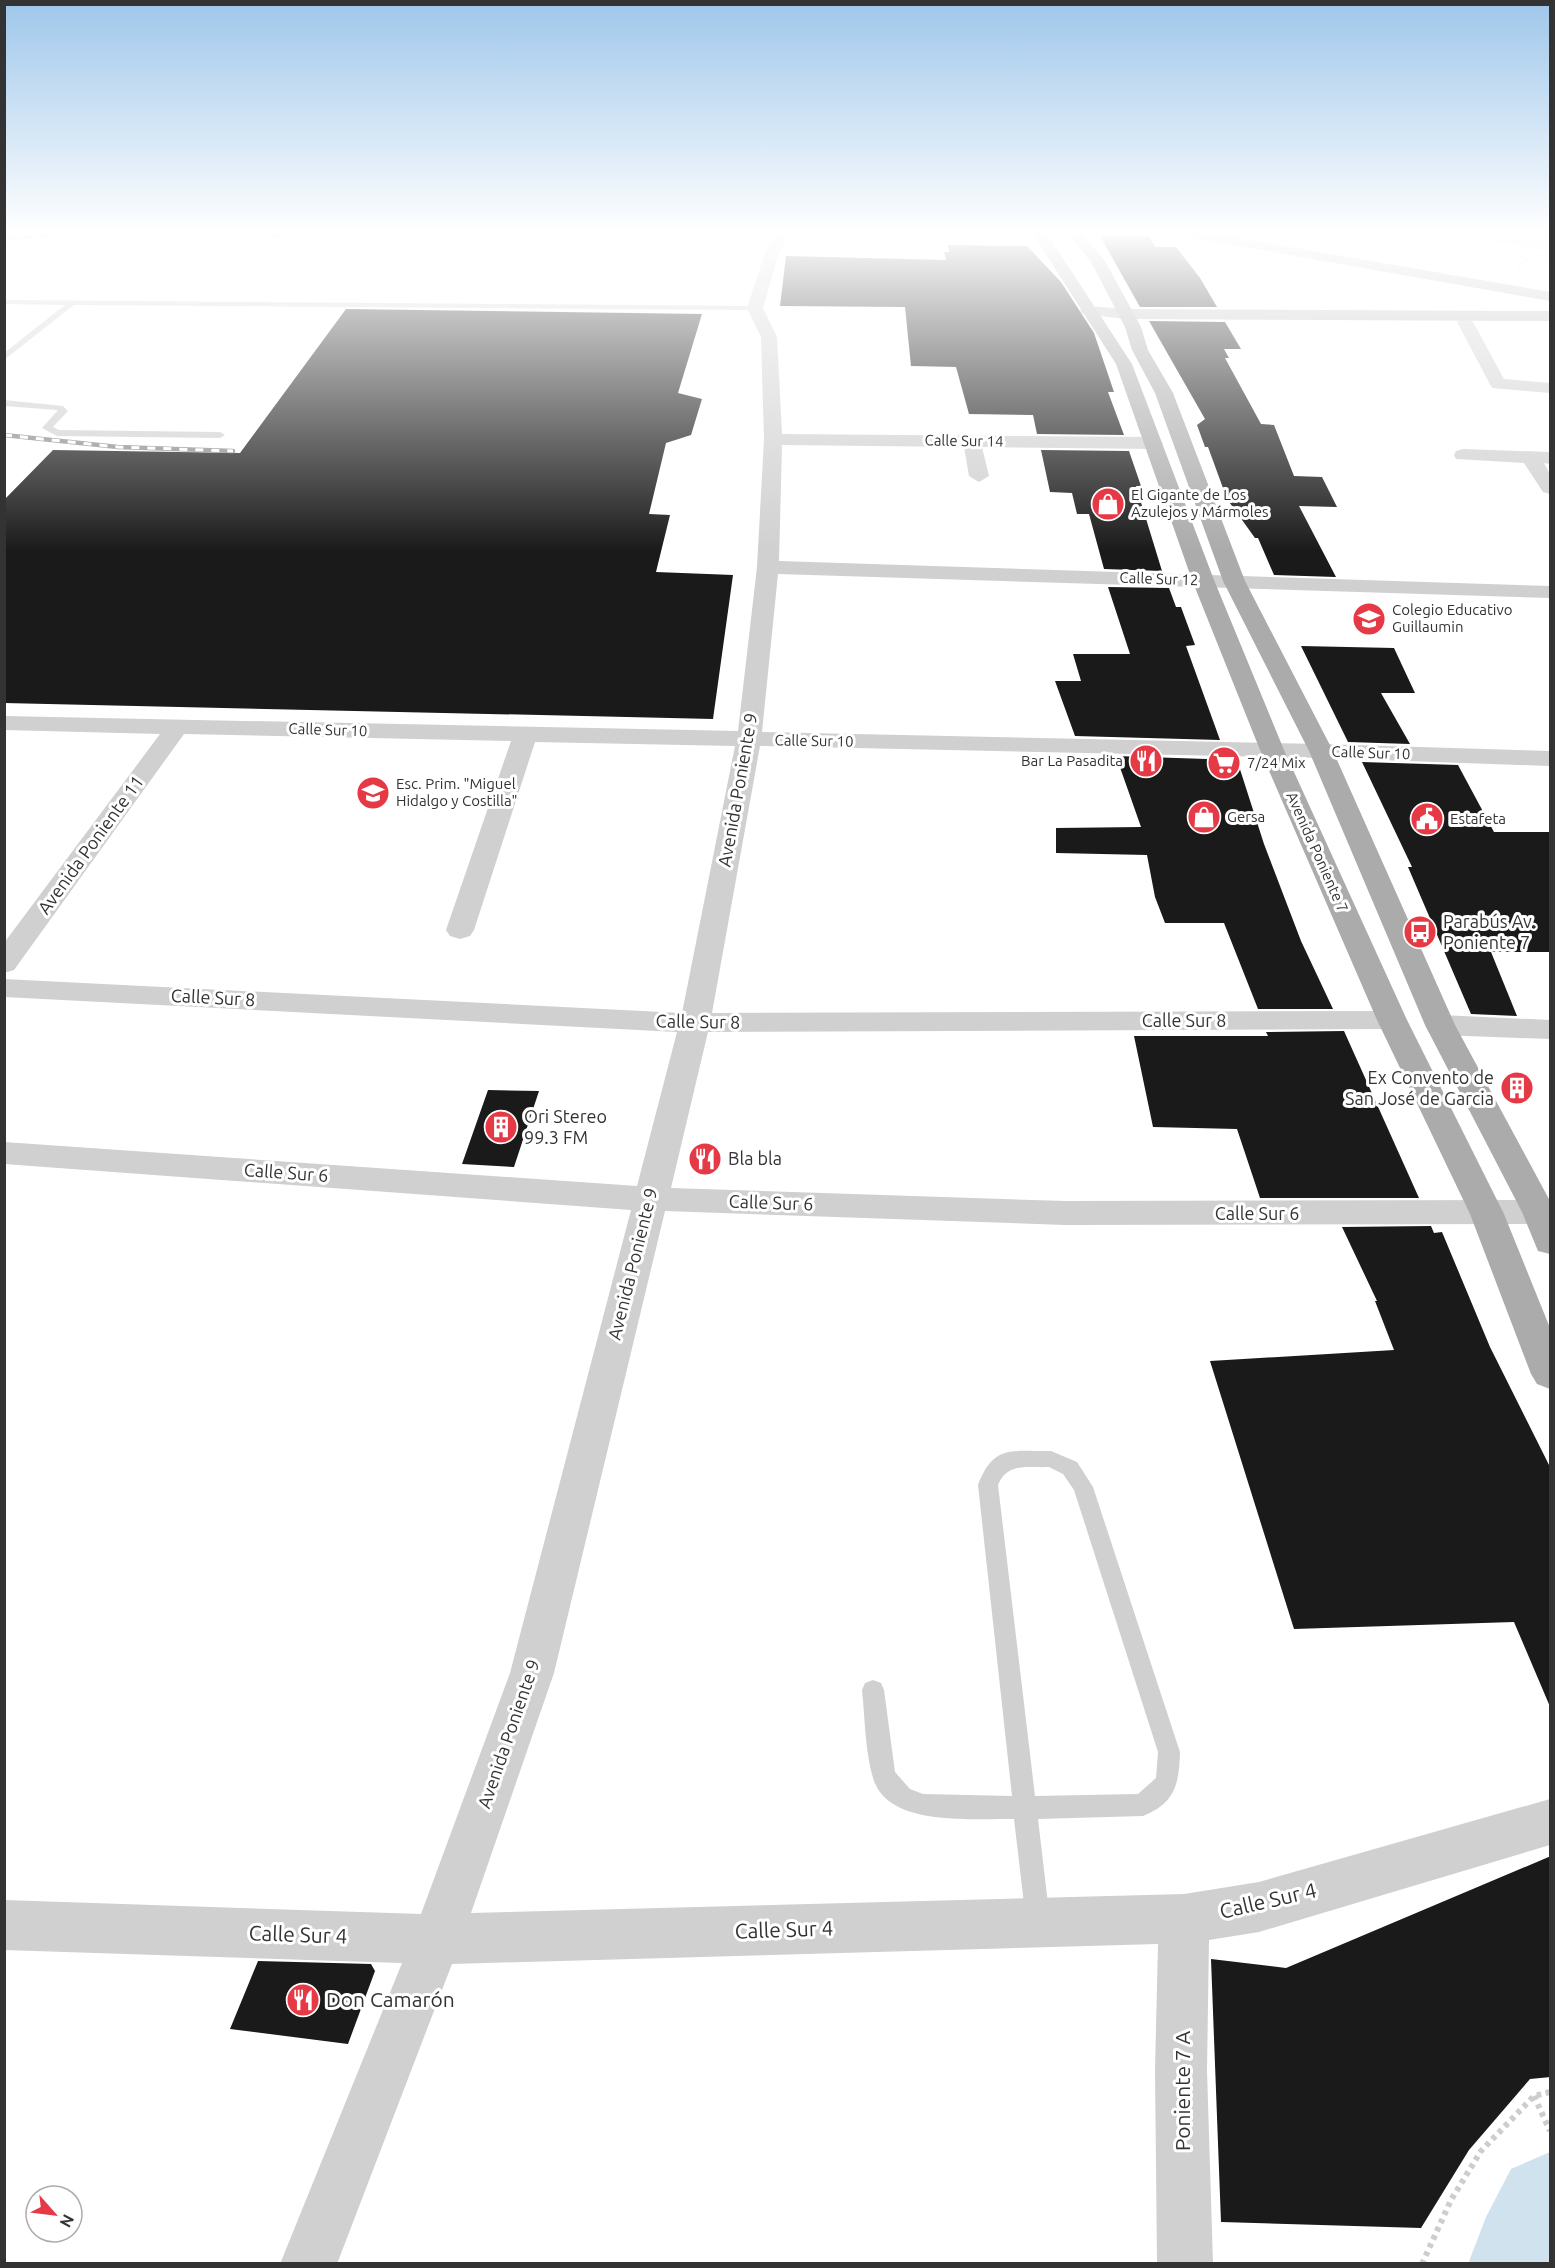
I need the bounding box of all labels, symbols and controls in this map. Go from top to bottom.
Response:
street label: Calle Sur 14 [924,431,1004,450]
shop icon: El Gigante de Los Azulejos y Mármoles [1090,486,1126,522]
place label: El Gigante de Los Azulejos y Mármoles [1131,486,1269,520]
street label: Calle Sur 12 [1119,569,1199,588]
school or university icon: Colegio Educativo Guillaumin [1351,601,1387,637]
place label: Colegio Educativo Guillaumin [1392,601,1512,635]
street label: Avenida Poniente 9 [714,711,760,868]
street label: Calle Sur 10 [288,720,368,739]
street label: Calle Sur 10 [774,731,854,750]
restaurant icon: Bar La Pasadita [1128,743,1164,779]
street label: Calle Sur 10 [1331,743,1411,762]
supermarket icon: 7/24 Mix [1206,745,1242,781]
place label: Bar La Pasadita [1021,752,1123,769]
place label: 7/24 Mix [1247,754,1306,771]
street label: Avenida Poniente 11 [33,771,147,917]
school or university icon: Esc. Prim. "Miguel Hidalgo y Costilla" [355,775,391,811]
place label: Esc. Prim. "Miguel Hidalgo y Costilla" [396,775,517,809]
street label: Avenida Poniente 7 [1283,789,1352,915]
shop icon: Gersa [1186,799,1222,835]
public building icon: Estafeta [1409,801,1445,837]
place label: Gersa [1227,808,1265,825]
place label: Estafeta [1450,810,1506,827]
place label: Parabús Av. Poniente 7 [1443,911,1536,952]
bus stop icon: Parabús Av. Poniente 7 [1402,914,1438,950]
street label: Calle Sur 8 [170,985,256,1009]
street label: Calle Sur 8 [656,1010,740,1032]
street label: Calle Sur 8 [1142,1010,1226,1030]
place label: Ex Convento de San José de Garcia [1345,1067,1494,1108]
building icon: Ex Convento de San José de Garcia [1499,1070,1535,1106]
place label: Ori Stereo 99.3 FM [524,1106,607,1147]
building icon: Ori Stereo 99.3 FM [483,1109,519,1145]
restaurant icon: Bla bla [687,1141,723,1177]
place label: Bla bla [728,1148,782,1168]
street label: Calle Sur 6 [243,1159,329,1185]
street label: Avenida Poniente 9 [603,1186,661,1342]
street label: Calle Sur 6 [728,1191,814,1213]
street label: Calle Sur 6 [1215,1203,1299,1223]
street label: Avenida Poniente 9 [473,1657,543,1811]
street label: Calle Sur 4 [1217,1877,1319,1923]
street label: Calle Sur 4 [734,1915,834,1943]
street label: Calle Sur 4 [248,1920,348,1948]
restaurant icon: Don Camarón [285,1982,321,2018]
place label: Don Camarón [326,1987,455,2011]
street label: Poniente 7 A [1170,2031,1194,2151]
north arrow [24,2184,84,2244]
text: N [56,2212,78,2231]

